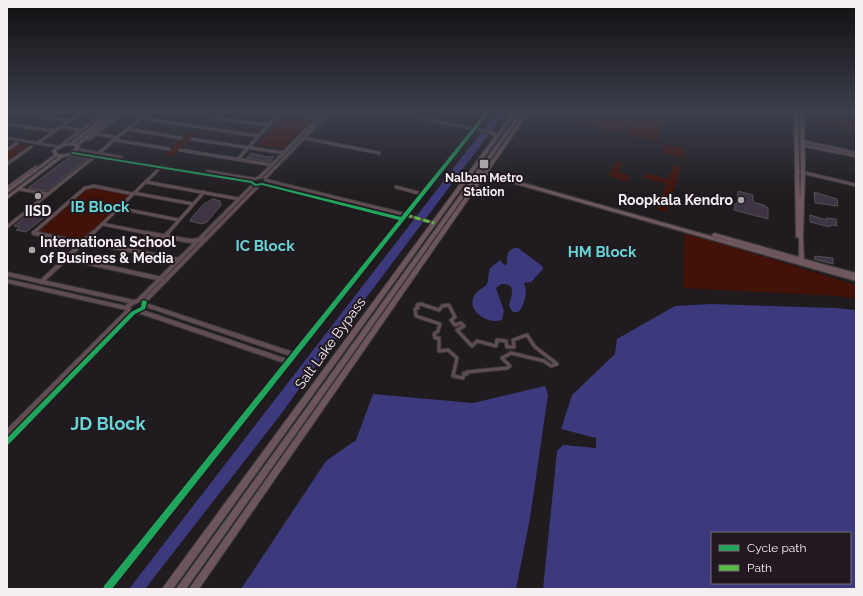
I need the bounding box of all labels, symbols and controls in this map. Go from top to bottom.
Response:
marker: Nalban Metro Station [478,158,490,170]
place label: Nalban Metro Station [445,171,523,199]
marker: IISD [33,191,43,201]
place label: Roopkala Kendro [618,192,734,208]
marker: Roopkala Kendro [736,195,746,205]
district label: IB Block [71,198,130,216]
place label: IISD [25,203,51,219]
place label: International School of Business & Media [40,234,176,266]
district label: IC Block [235,237,295,255]
district label: HM Block [568,243,637,261]
marker: International School of Business & Media [27,245,37,255]
street label: Salt Lake Bypass [291,294,369,392]
district label: JD Block [70,413,146,434]
legend [711,532,851,584]
text: Cycle path [747,541,806,555]
text: Path [747,561,772,575]

